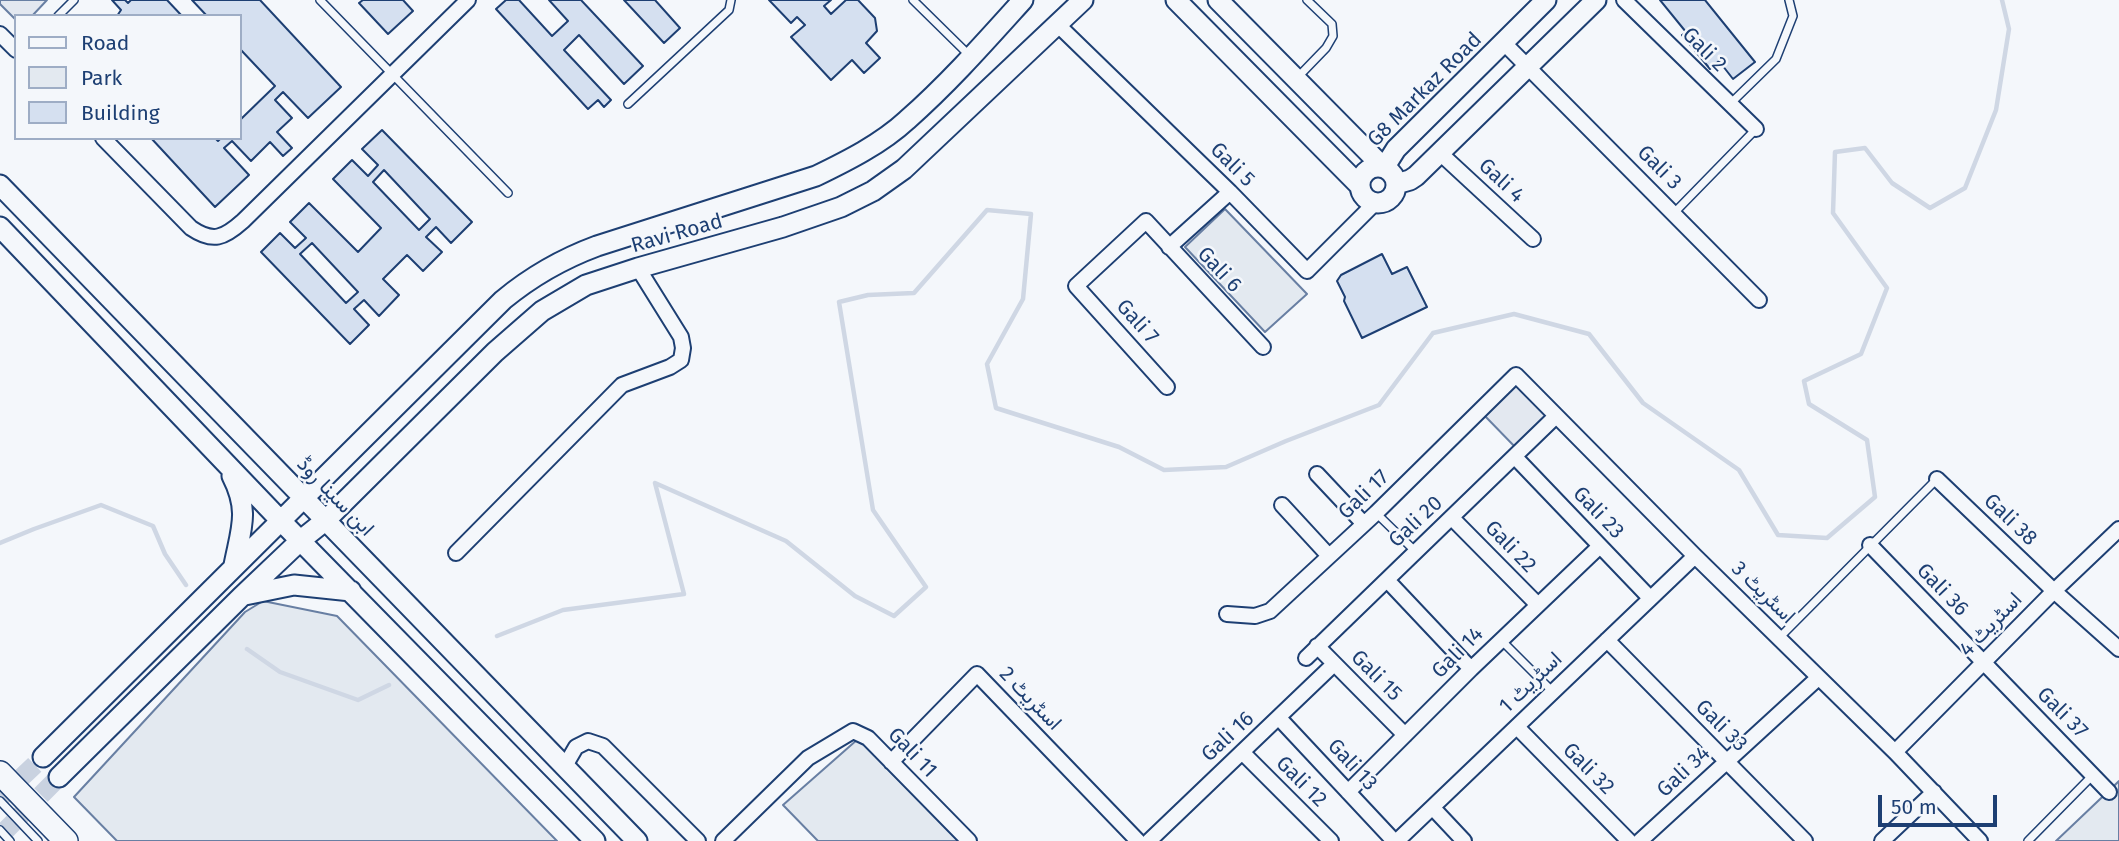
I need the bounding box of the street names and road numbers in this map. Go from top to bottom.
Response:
street label: Gali 2 [1677,23,1731,77]
street label: G8 Markaz Road [1363,28,1487,152]
street label: Gali 5 [1204,137,1260,193]
street label: Gali 3 [1631,140,1687,196]
street label: Gali 4 [1473,154,1529,208]
street label: Ravi Road [628,209,726,259]
street label: Gali 6 [1192,242,1246,298]
street label: Gali 7 [1110,294,1164,350]
street label: ابن سینا روڈ [291,452,379,542]
street label: Gali 17 [1333,465,1395,525]
street label: Gali 23 [1567,482,1629,544]
street label: Gali 38 [1978,489,2042,551]
street label: Gali 20 [1384,491,1448,553]
street label: Gali 22 [1479,516,1541,578]
street label: اسٹریٹ 3 [1726,557,1800,629]
street label: Gali 36 [1911,558,1973,622]
street label: اسٹریٹ 4 [1954,588,2028,662]
street label: Gali 14 [1427,622,1489,684]
street label: Gali 15 [1345,645,1407,707]
street label: اسٹریٹ 1 [1494,647,1568,719]
street label: اسٹریٹ 2 [994,662,1066,736]
street label: Gali 37 [2031,682,2093,744]
street label: Gali 33 [1690,695,1752,757]
street label: Gali 16 [1197,707,1259,767]
street label: Gali 11 [882,723,942,783]
street label: Gali 13 [1322,734,1382,796]
street label: Gali 32 [1557,738,1619,800]
street label: Gali 34 [1652,741,1716,803]
street label: Gali 12 [1270,751,1332,813]

